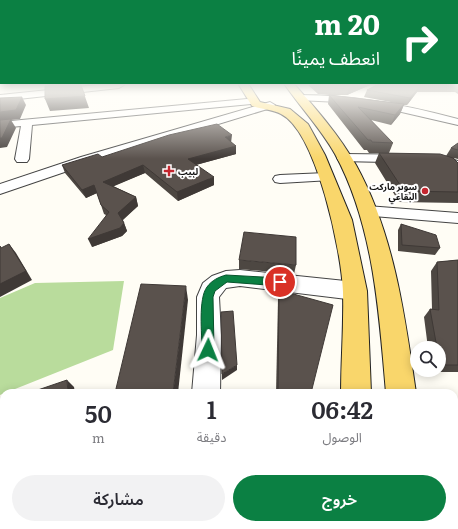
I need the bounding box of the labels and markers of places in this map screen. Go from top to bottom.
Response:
place label: لبيب [178,164,198,178]
marker: لبيب [163,165,175,177]
place label: سوبر ماركت البقاعي [369,179,417,205]
marker: سوبر ماركت البقاعي [420,186,430,196]
pin [263,265,297,299]

